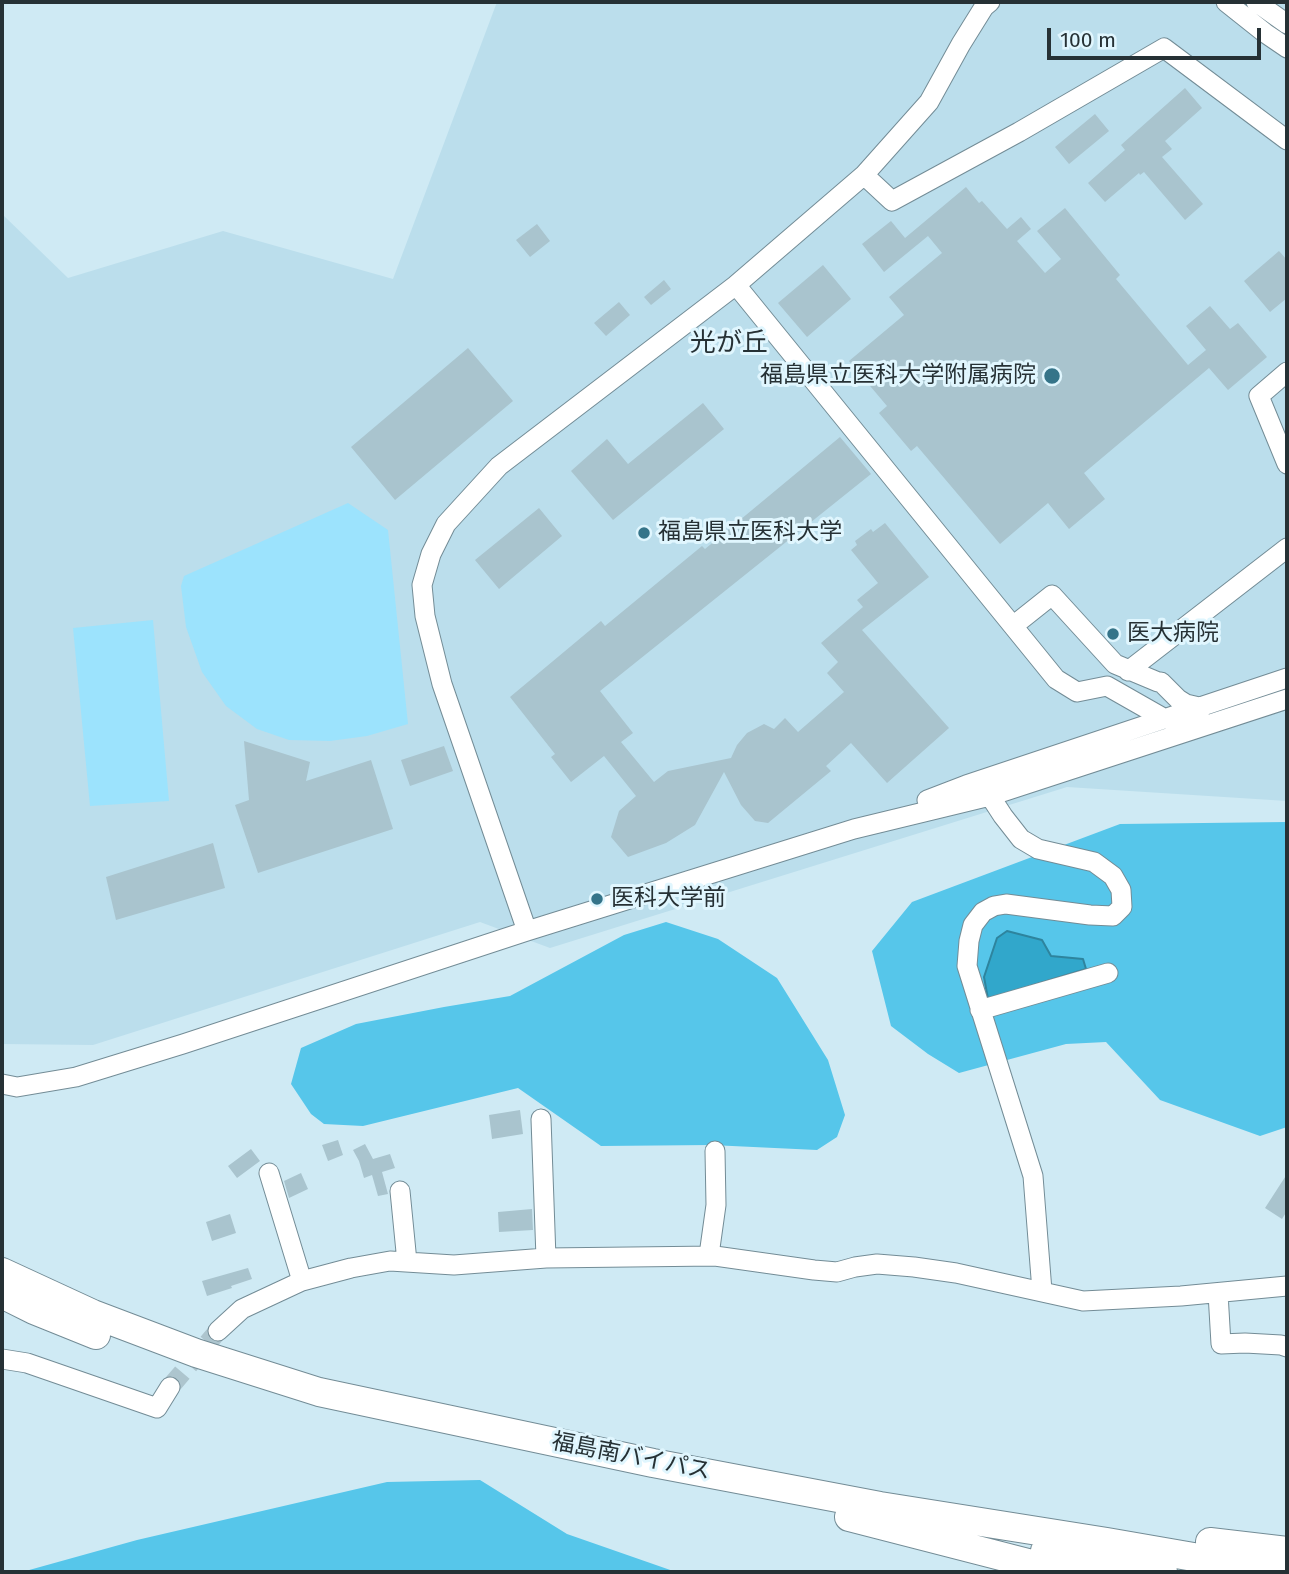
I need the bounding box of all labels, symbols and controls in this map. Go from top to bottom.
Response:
scale bar [1051,14,1264,58]
text: 100 m [1060,27,1116,53]
district label: 光が丘 [690,328,768,360]
place label: 福島県立医科大学附属病院 [760,362,1036,390]
marker: 福島県立医科大学附属病院 [1042,366,1062,386]
place label: 福島県立医科大学 [658,519,842,547]
marker: 福島県立医科大学 [636,525,652,541]
place label: 医大病院 [1127,620,1219,648]
marker: 医大病院 [1105,626,1121,642]
place label: 医科大学前 [611,885,726,913]
marker: 医科大学前 [589,891,605,907]
street label: 福島南バイパス [549,1428,713,1486]

